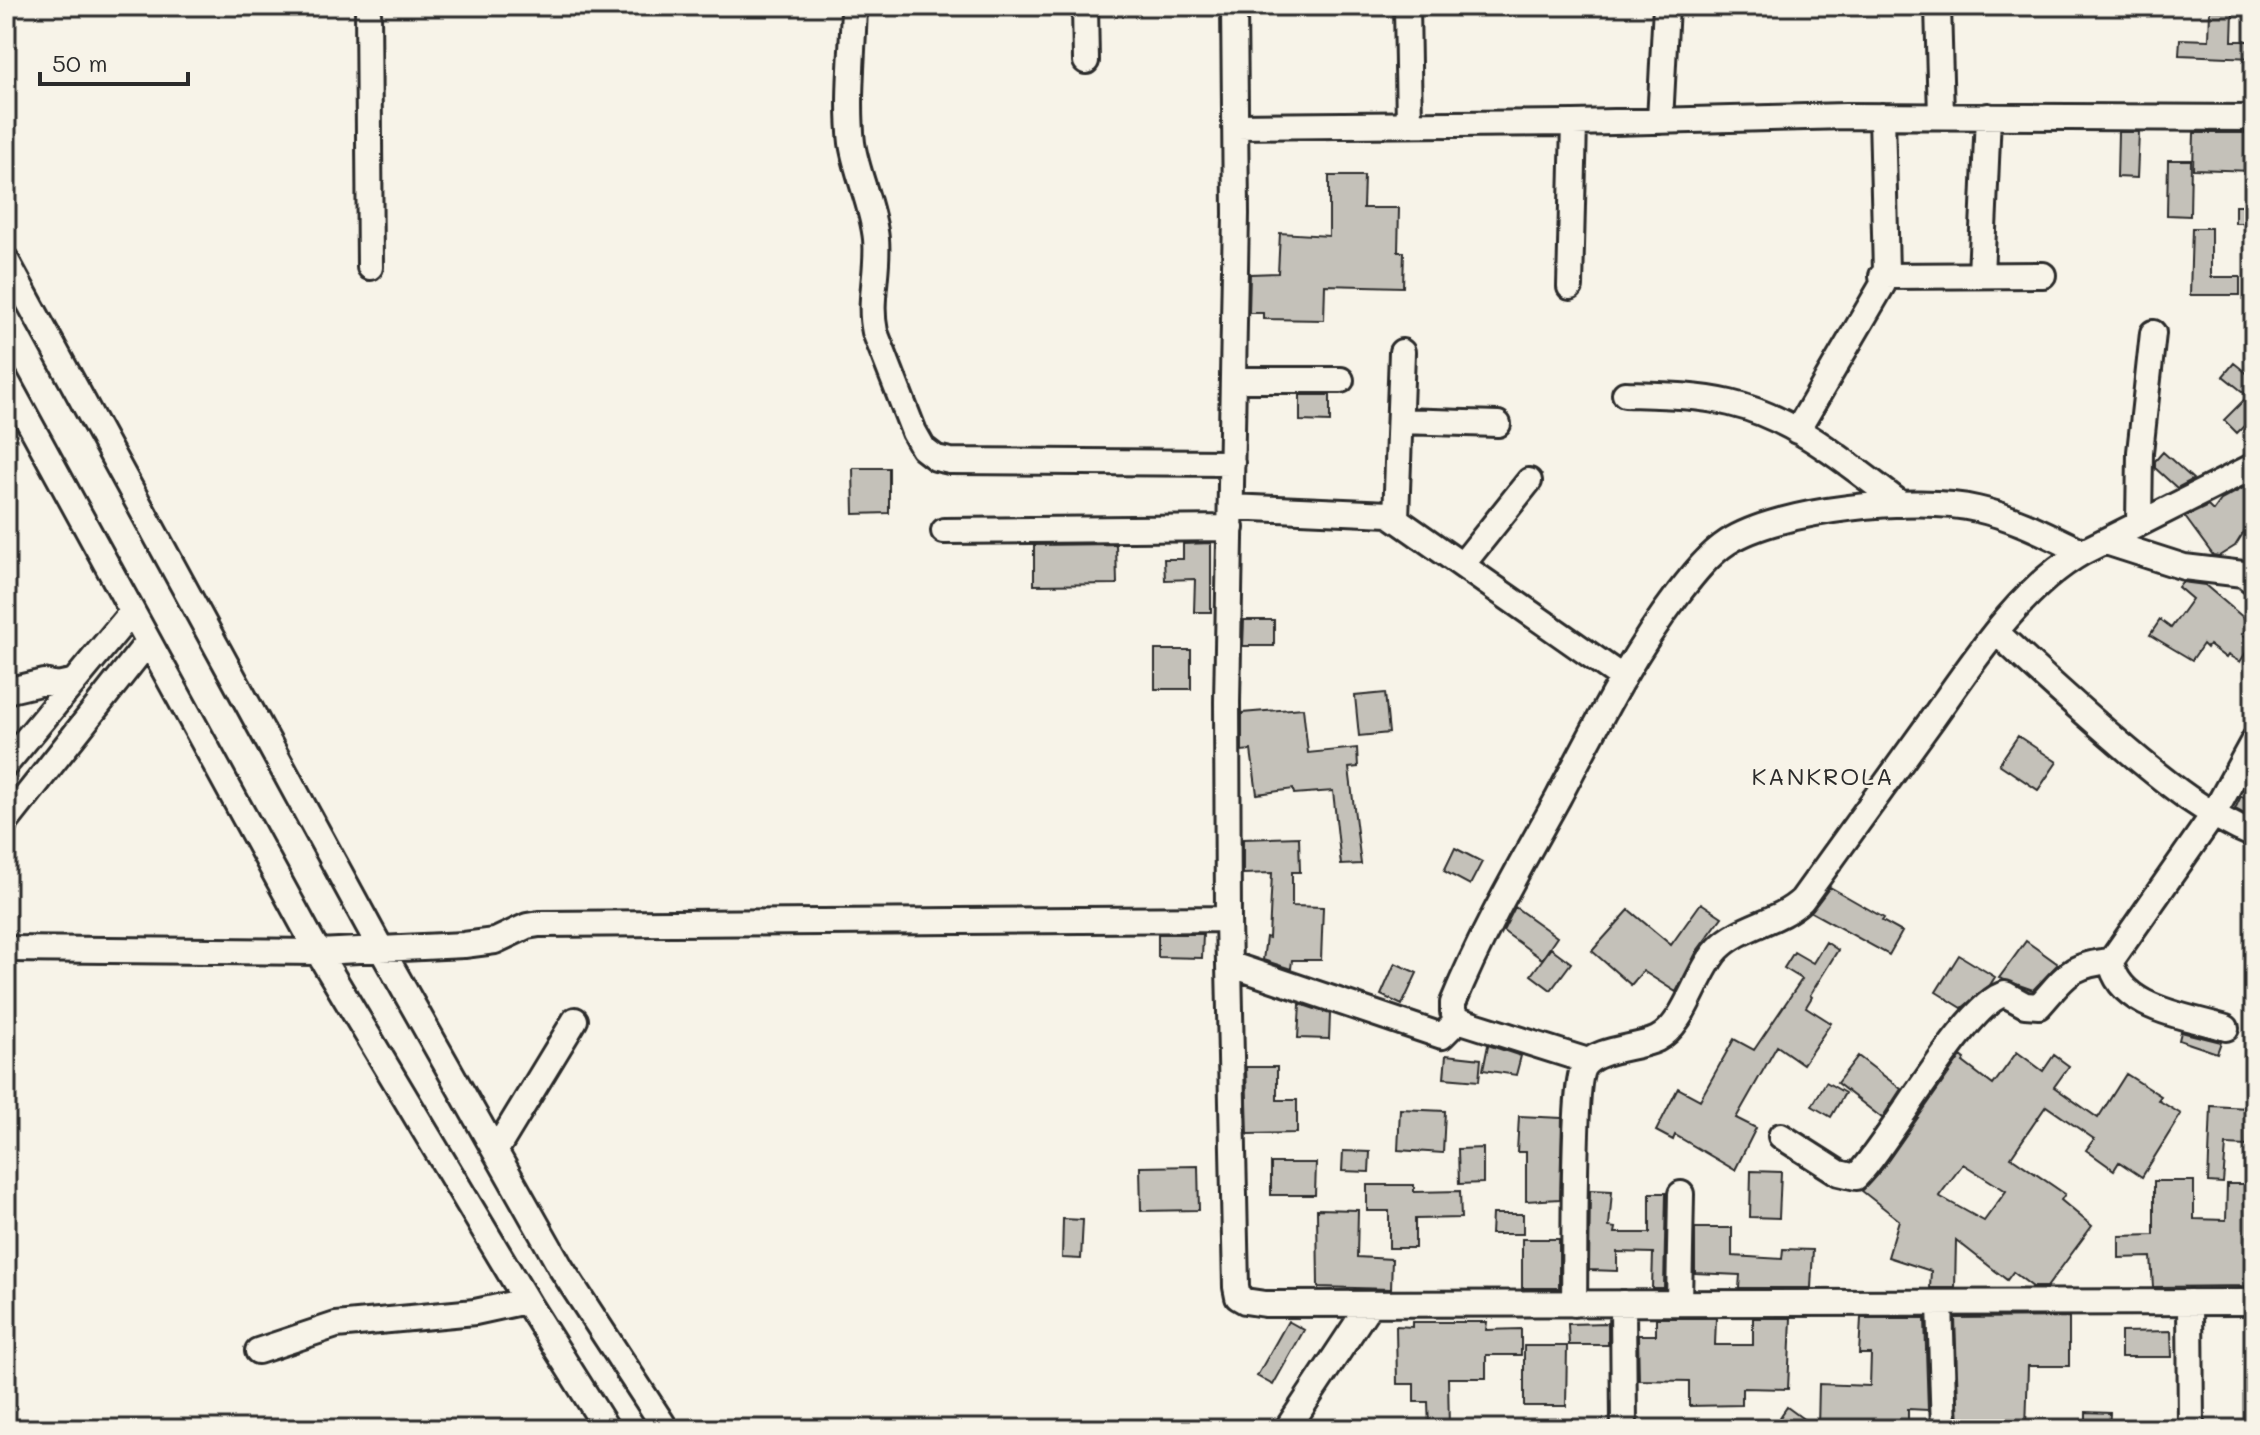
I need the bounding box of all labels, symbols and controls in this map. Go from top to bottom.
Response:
scale bar [40,36,188,86]
text: 50 m [52,47,108,78]
district label: KANKROLA [1751,760,1895,791]

